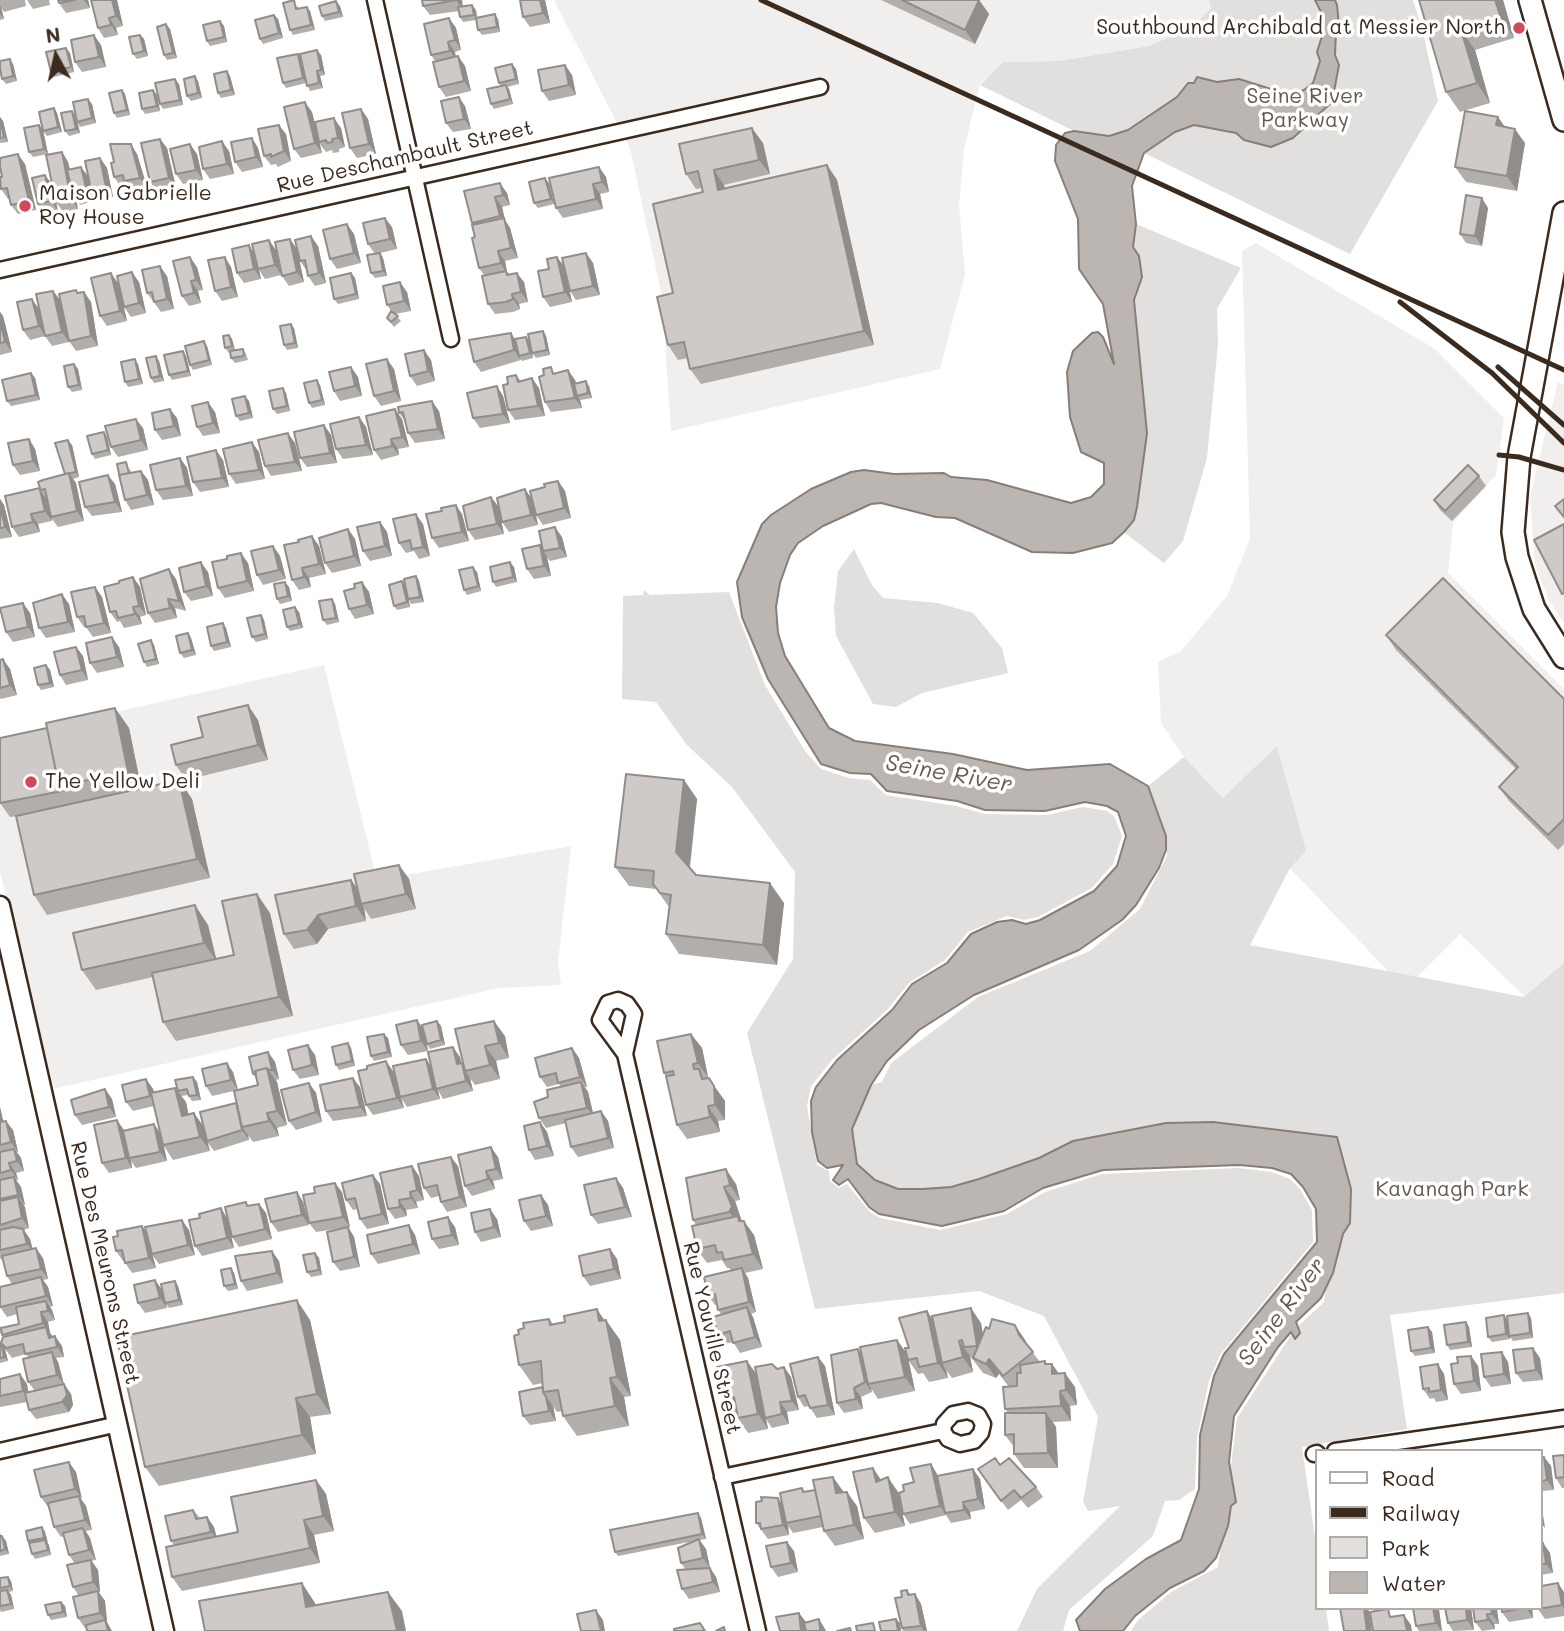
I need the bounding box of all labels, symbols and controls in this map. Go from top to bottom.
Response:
place label: Southbound Archibald at Messier North [1096,15,1505,41]
marker: Southbound Archibald at Messier North [1511,20,1527,36]
north arrow [21,21,91,91]
text: N [44,21,62,48]
park label: Seine River Parkway [1246,84,1364,134]
street label: Rue Deschambault Street [274,115,536,199]
place label: Maison Gabrielle Roy House [39,181,212,231]
marker: Maison Gabrielle Roy House [17,198,33,214]
water label: Seine River [883,749,1015,799]
place label: The Yellow Deli [45,769,200,795]
marker: The Yellow Deli [23,774,39,790]
street label: Rue Des Meurons Street [65,1139,145,1387]
park label: Kavanagh Park [1375,1177,1529,1203]
street label: Rue Youville Street [678,1239,746,1437]
water label: Seine River [1232,1252,1332,1372]
legend [1316,1449,1543,1610]
text: Road [1382,1464,1434,1491]
text: Railway [1382,1499,1461,1526]
text: Park [1382,1534,1430,1561]
text: Water [1382,1569,1446,1596]

